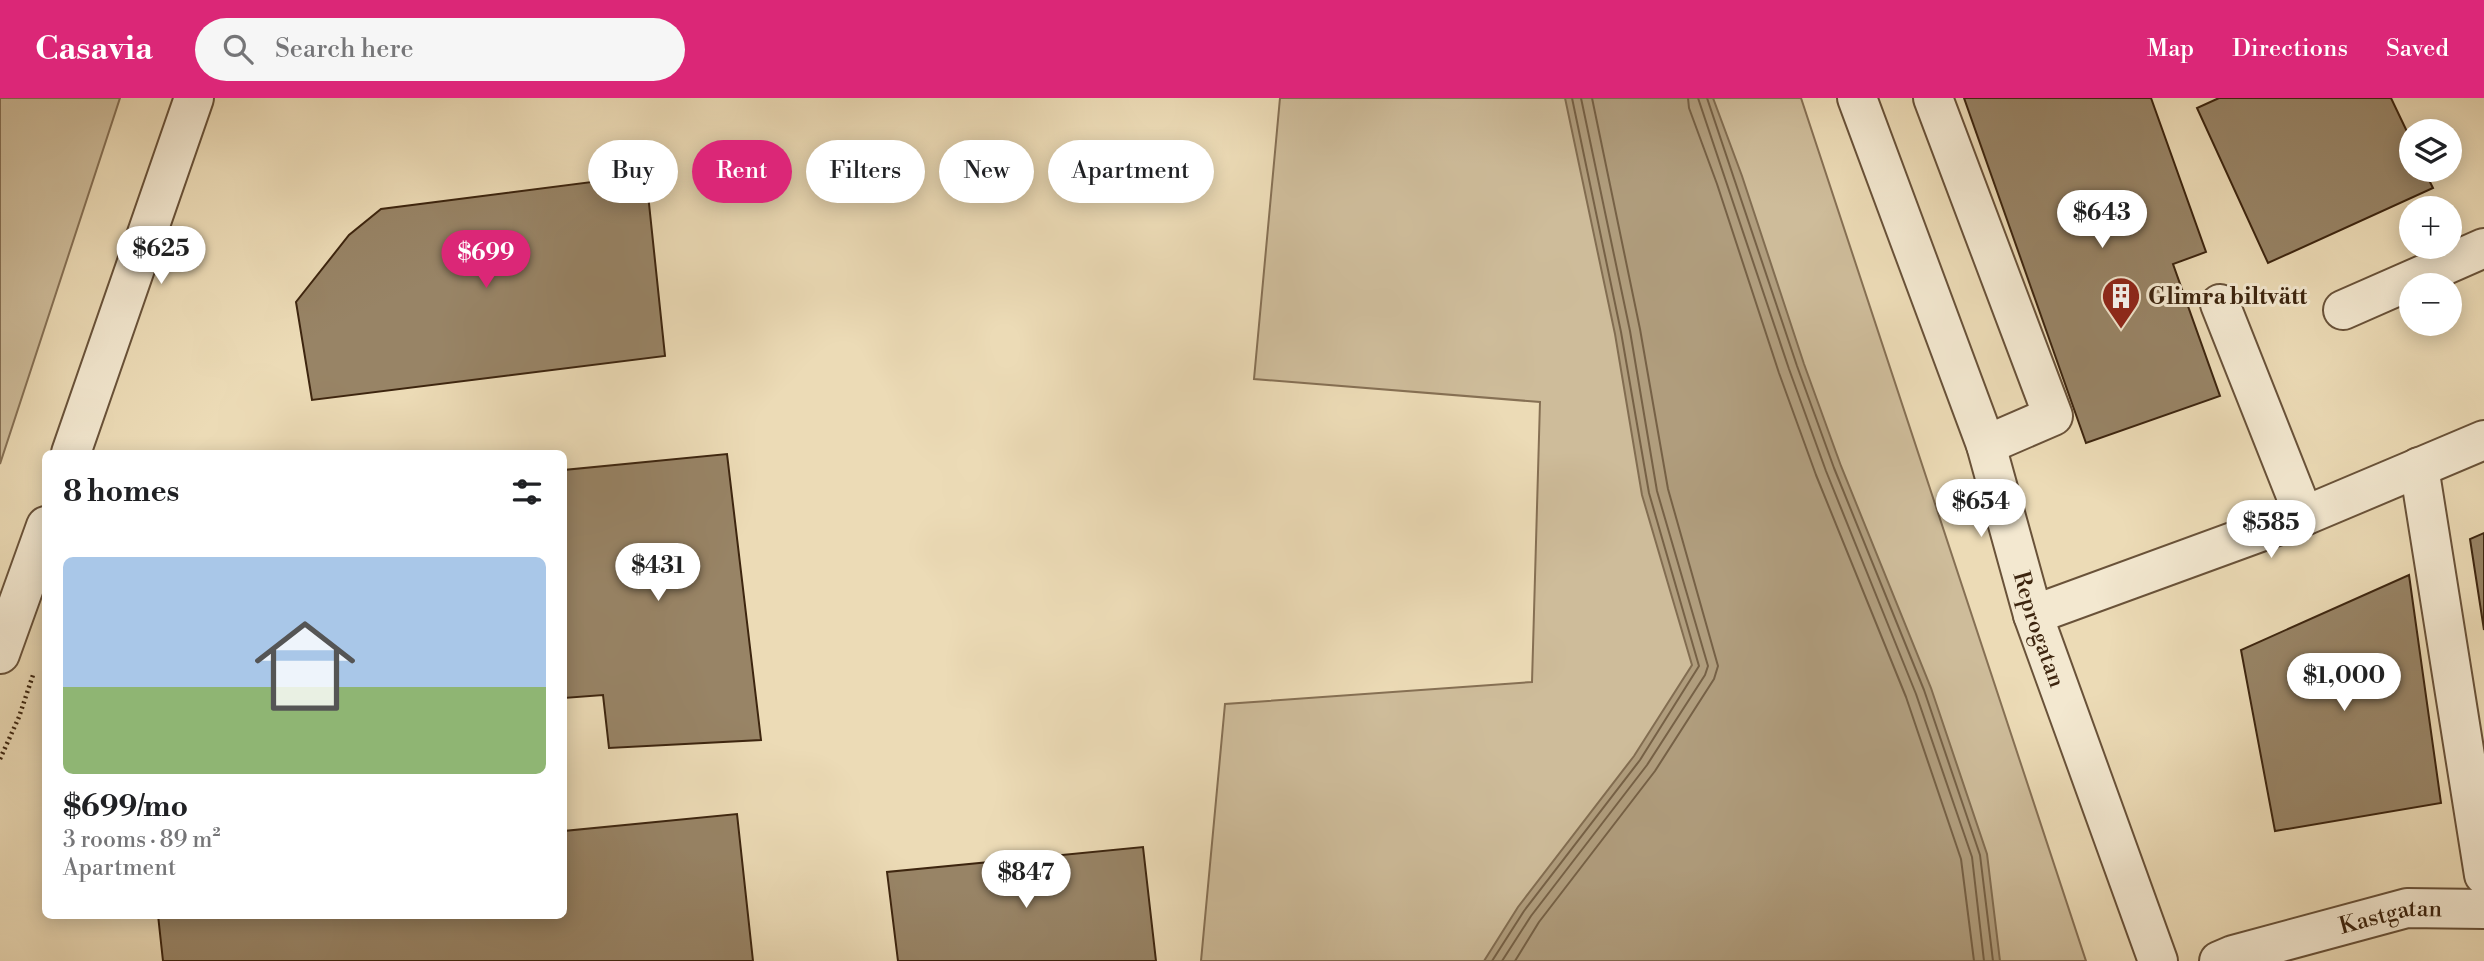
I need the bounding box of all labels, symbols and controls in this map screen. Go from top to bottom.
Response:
search box [195,18,685,81]
text: Casavia [35,29,153,70]
icon: search [219,30,257,68]
text: Search here [275,33,414,65]
text: Map [2147,34,2194,64]
text: Directions [2232,34,2348,64]
text: Saved [2386,34,2449,64]
map controls [2399,119,2462,336]
button: layers [2399,119,2462,182]
chip: Buy [588,140,678,203]
chip: Rent [692,140,792,203]
chip: Filters [806,140,925,203]
chip: New [939,140,1034,203]
chip: Apartment [1048,140,1214,203]
pin: $643 [2061,190,2143,250]
button: + [2399,196,2462,259]
text: $643 [2073,199,2131,227]
pin: $625 [120,226,202,286]
pin: $699 [445,230,527,290]
text: $625 [133,235,189,263]
text: $699 [457,239,515,267]
button: − [2399,273,2462,336]
building icon: Glimra biltvätt [2100,275,2142,330]
place label: Glimra biltvätt [2148,283,2308,311]
text: 8 homes [63,473,179,511]
icon: filters [508,473,546,511]
pin: $654 [1940,480,2022,539]
text: $654 [1952,488,2010,516]
pin: $585 [2230,500,2312,560]
text: $585 [2243,509,2299,537]
pin: $431 [617,544,699,603]
text: $431 [631,552,685,580]
street label: Reprogatan [2007,568,2071,692]
icon: home [242,603,368,729]
pin: $1,000 [2287,654,2401,713]
text: $1,000 [2303,662,2385,690]
text: $699/mo [63,788,188,826]
text: 3 rooms · 89 m² [63,826,220,854]
pin: $847 [985,850,1067,910]
text: Apartment [63,854,176,882]
text: $847 [998,859,1054,887]
street label: Kastgatan [2336,895,2443,941]

